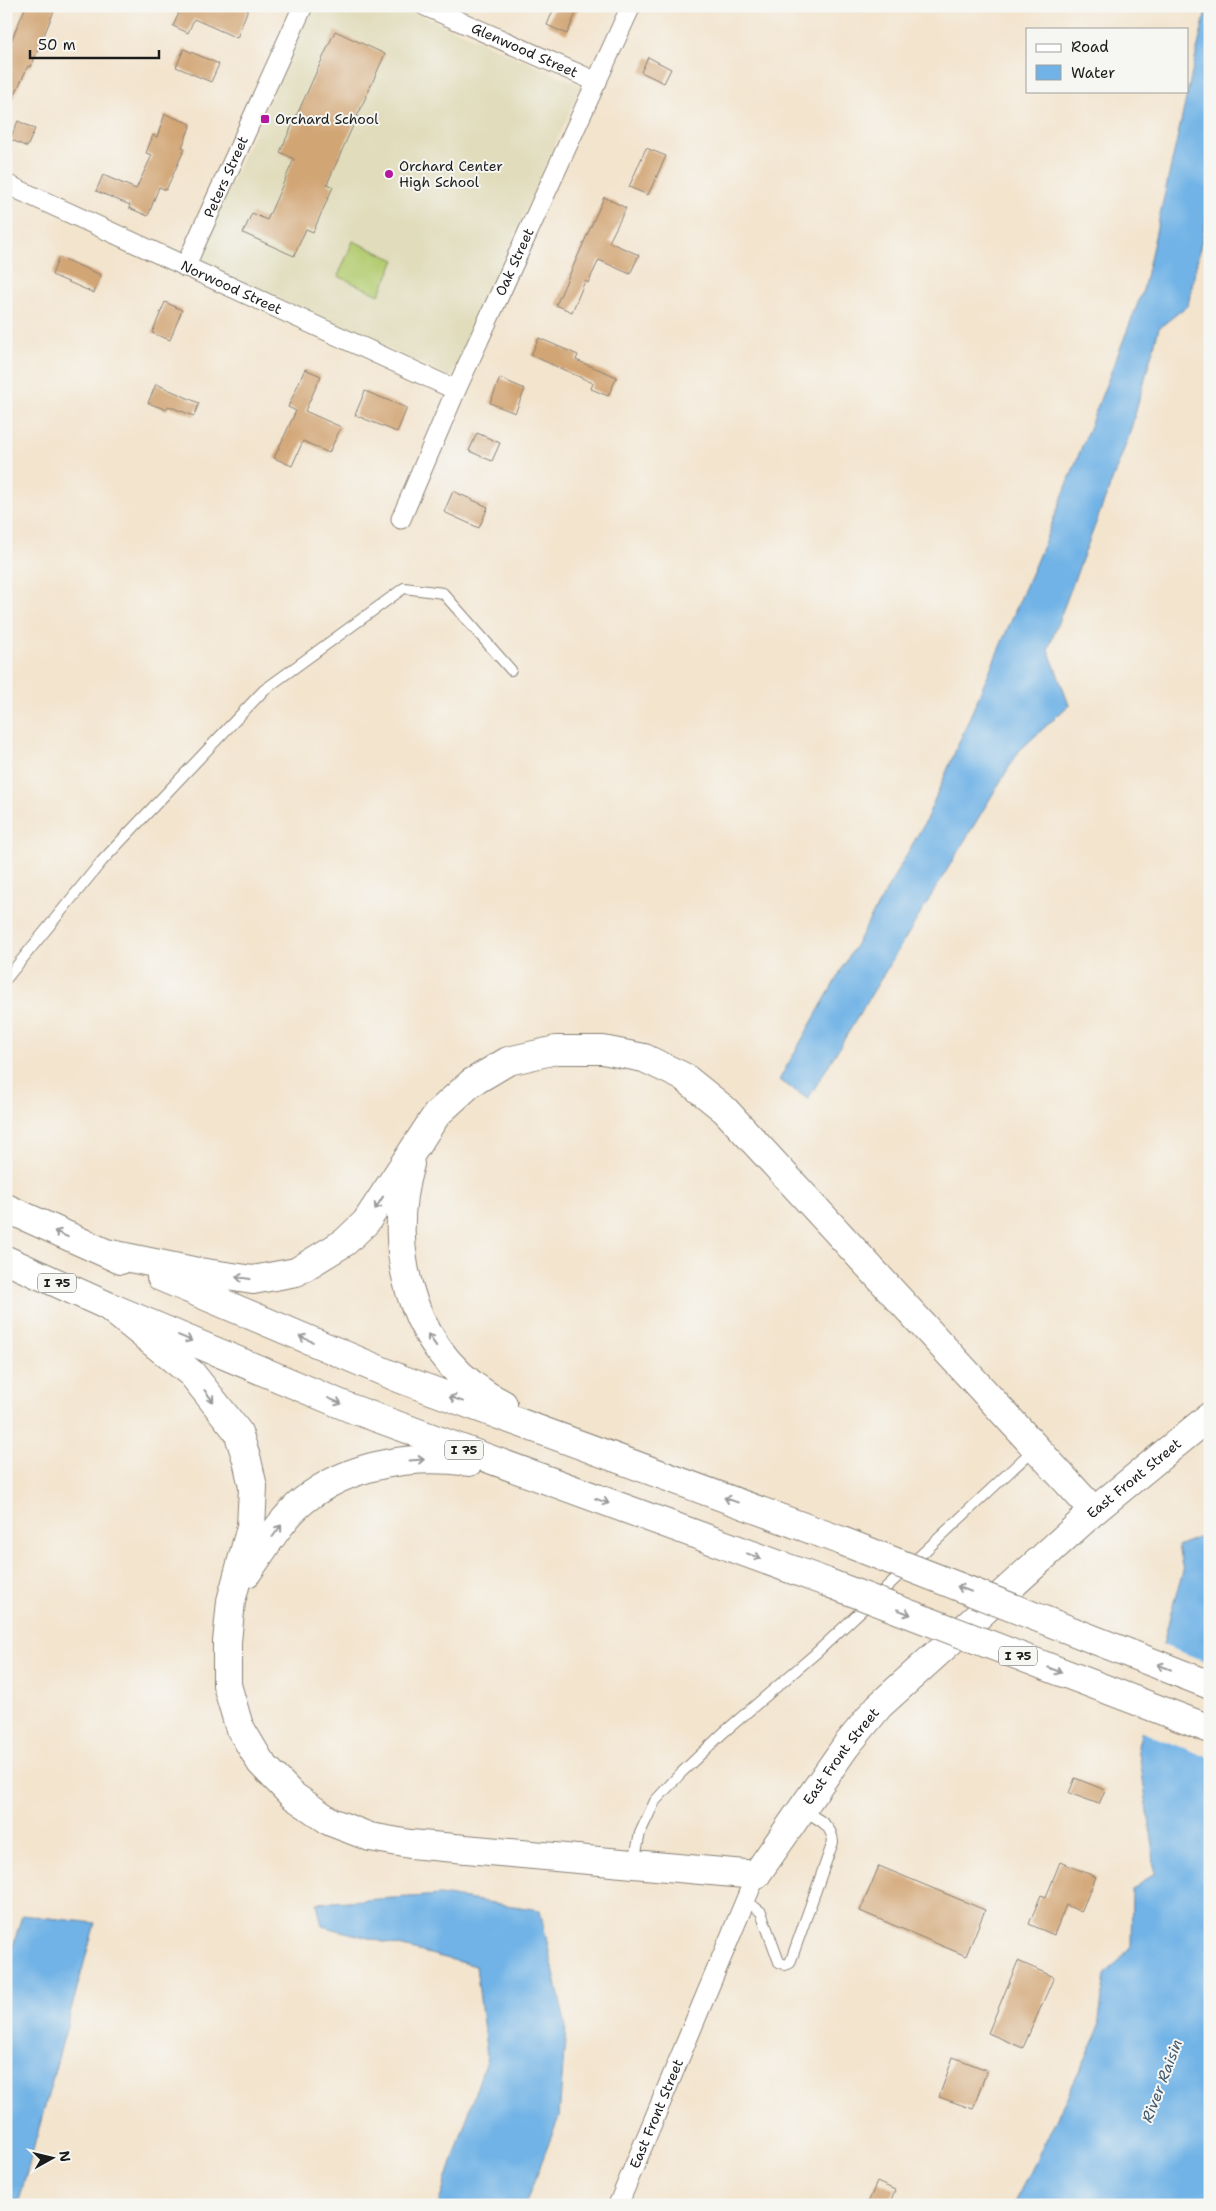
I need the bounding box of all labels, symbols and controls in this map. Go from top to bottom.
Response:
street label: Glenwood Street [469,19,581,81]
scale bar [30,28,159,60]
legend [1026,28,1188,92]
text: 50 m [38,35,76,55]
text: Road [1071,37,1109,57]
text: Water [1071,63,1115,83]
place label: Orchard School [275,110,379,128]
marker: Orchard School [259,113,271,125]
street label: Peters Street [200,133,252,220]
place label: Orchard Center High School [399,157,503,191]
marker: Orchard Center High School [383,168,395,180]
street label: Oak Street [491,225,538,299]
street label: Norwood Street [178,256,285,318]
one-way arrow [373,1196,383,1210]
one-way arrow [54,1228,69,1238]
one-way arrow [236,1273,252,1283]
road number: I 75 [38,1274,76,1292]
one-way arrow [299,1333,314,1343]
one-way arrow [427,1333,437,1347]
one-way arrow [177,1334,192,1344]
one-way arrow [204,1389,215,1402]
one-way arrow [449,1394,465,1403]
one-way arrow [327,1397,342,1407]
street label: East Front Street [1083,1434,1185,1522]
road number: I 75 [445,1440,483,1460]
one-way arrow [409,1455,425,1464]
one-way arrow [723,1495,739,1504]
one-way arrow [593,1497,609,1506]
one-way arrow [272,1524,282,1538]
one-way arrow [746,1552,762,1561]
one-way arrow [957,1584,972,1593]
one-way arrow [896,1608,911,1617]
road number: I 75 [999,1646,1037,1665]
one-way arrow [1157,1662,1172,1672]
one-way arrow [1047,1666,1063,1675]
street label: East Front Street [799,1704,883,1808]
water label: River Raisin [1137,2037,1187,2125]
street label: East Front Street [625,2056,687,2171]
north arrow [28,2134,78,2184]
text: N [55,2149,75,2163]

